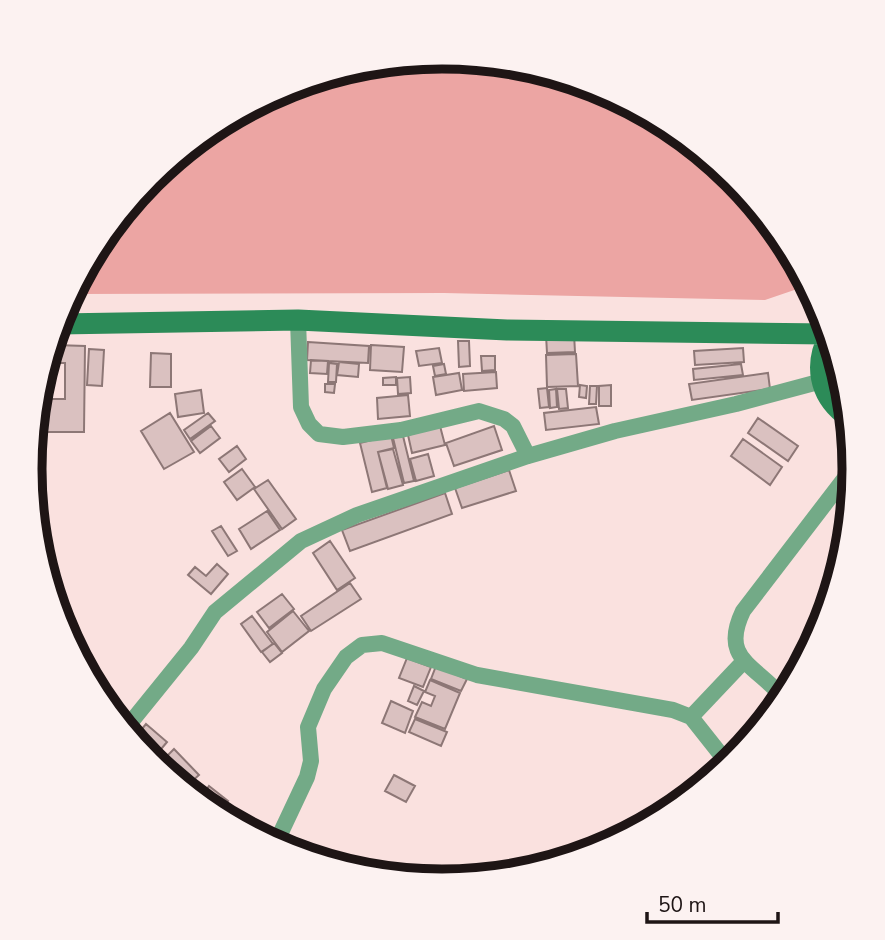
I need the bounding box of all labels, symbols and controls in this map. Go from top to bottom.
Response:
scale bar [647,880,778,924]
text: 50 m [658,891,707,919]

